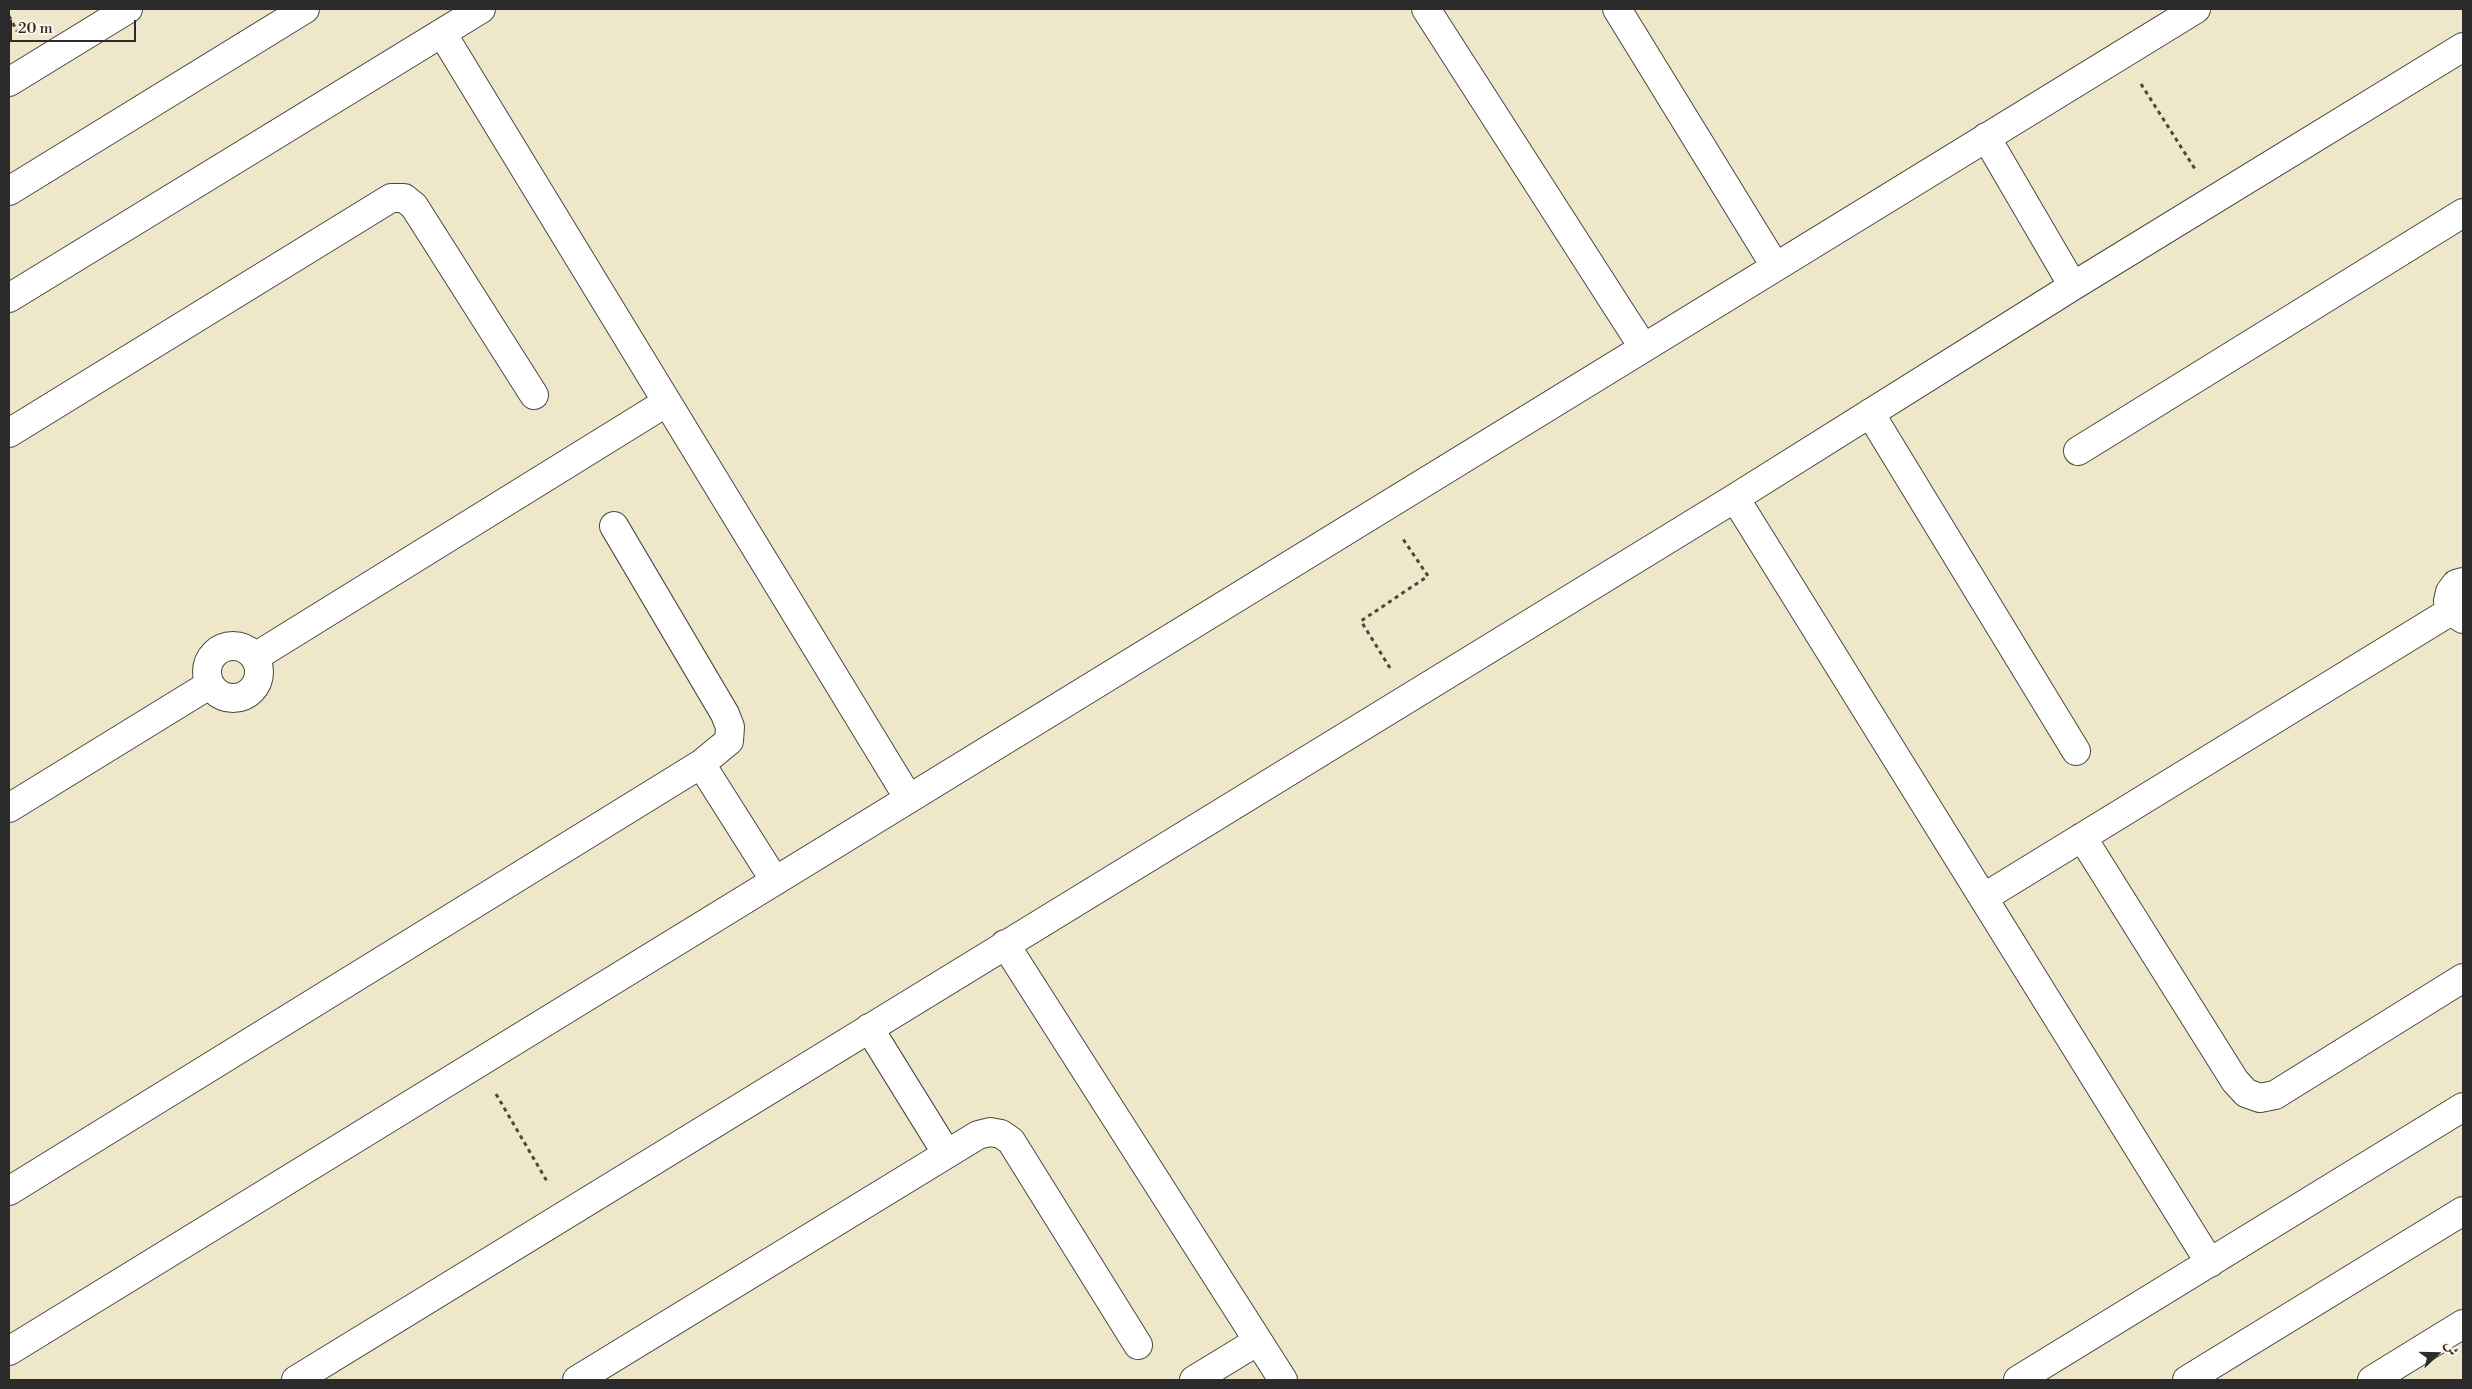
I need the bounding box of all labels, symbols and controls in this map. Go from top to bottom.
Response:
scale bar [12,10,139,42]
text: 20 m [18,19,53,38]
north arrow [2412,1329,2462,1379]
text: ش [2440,1339,2462,1358]

